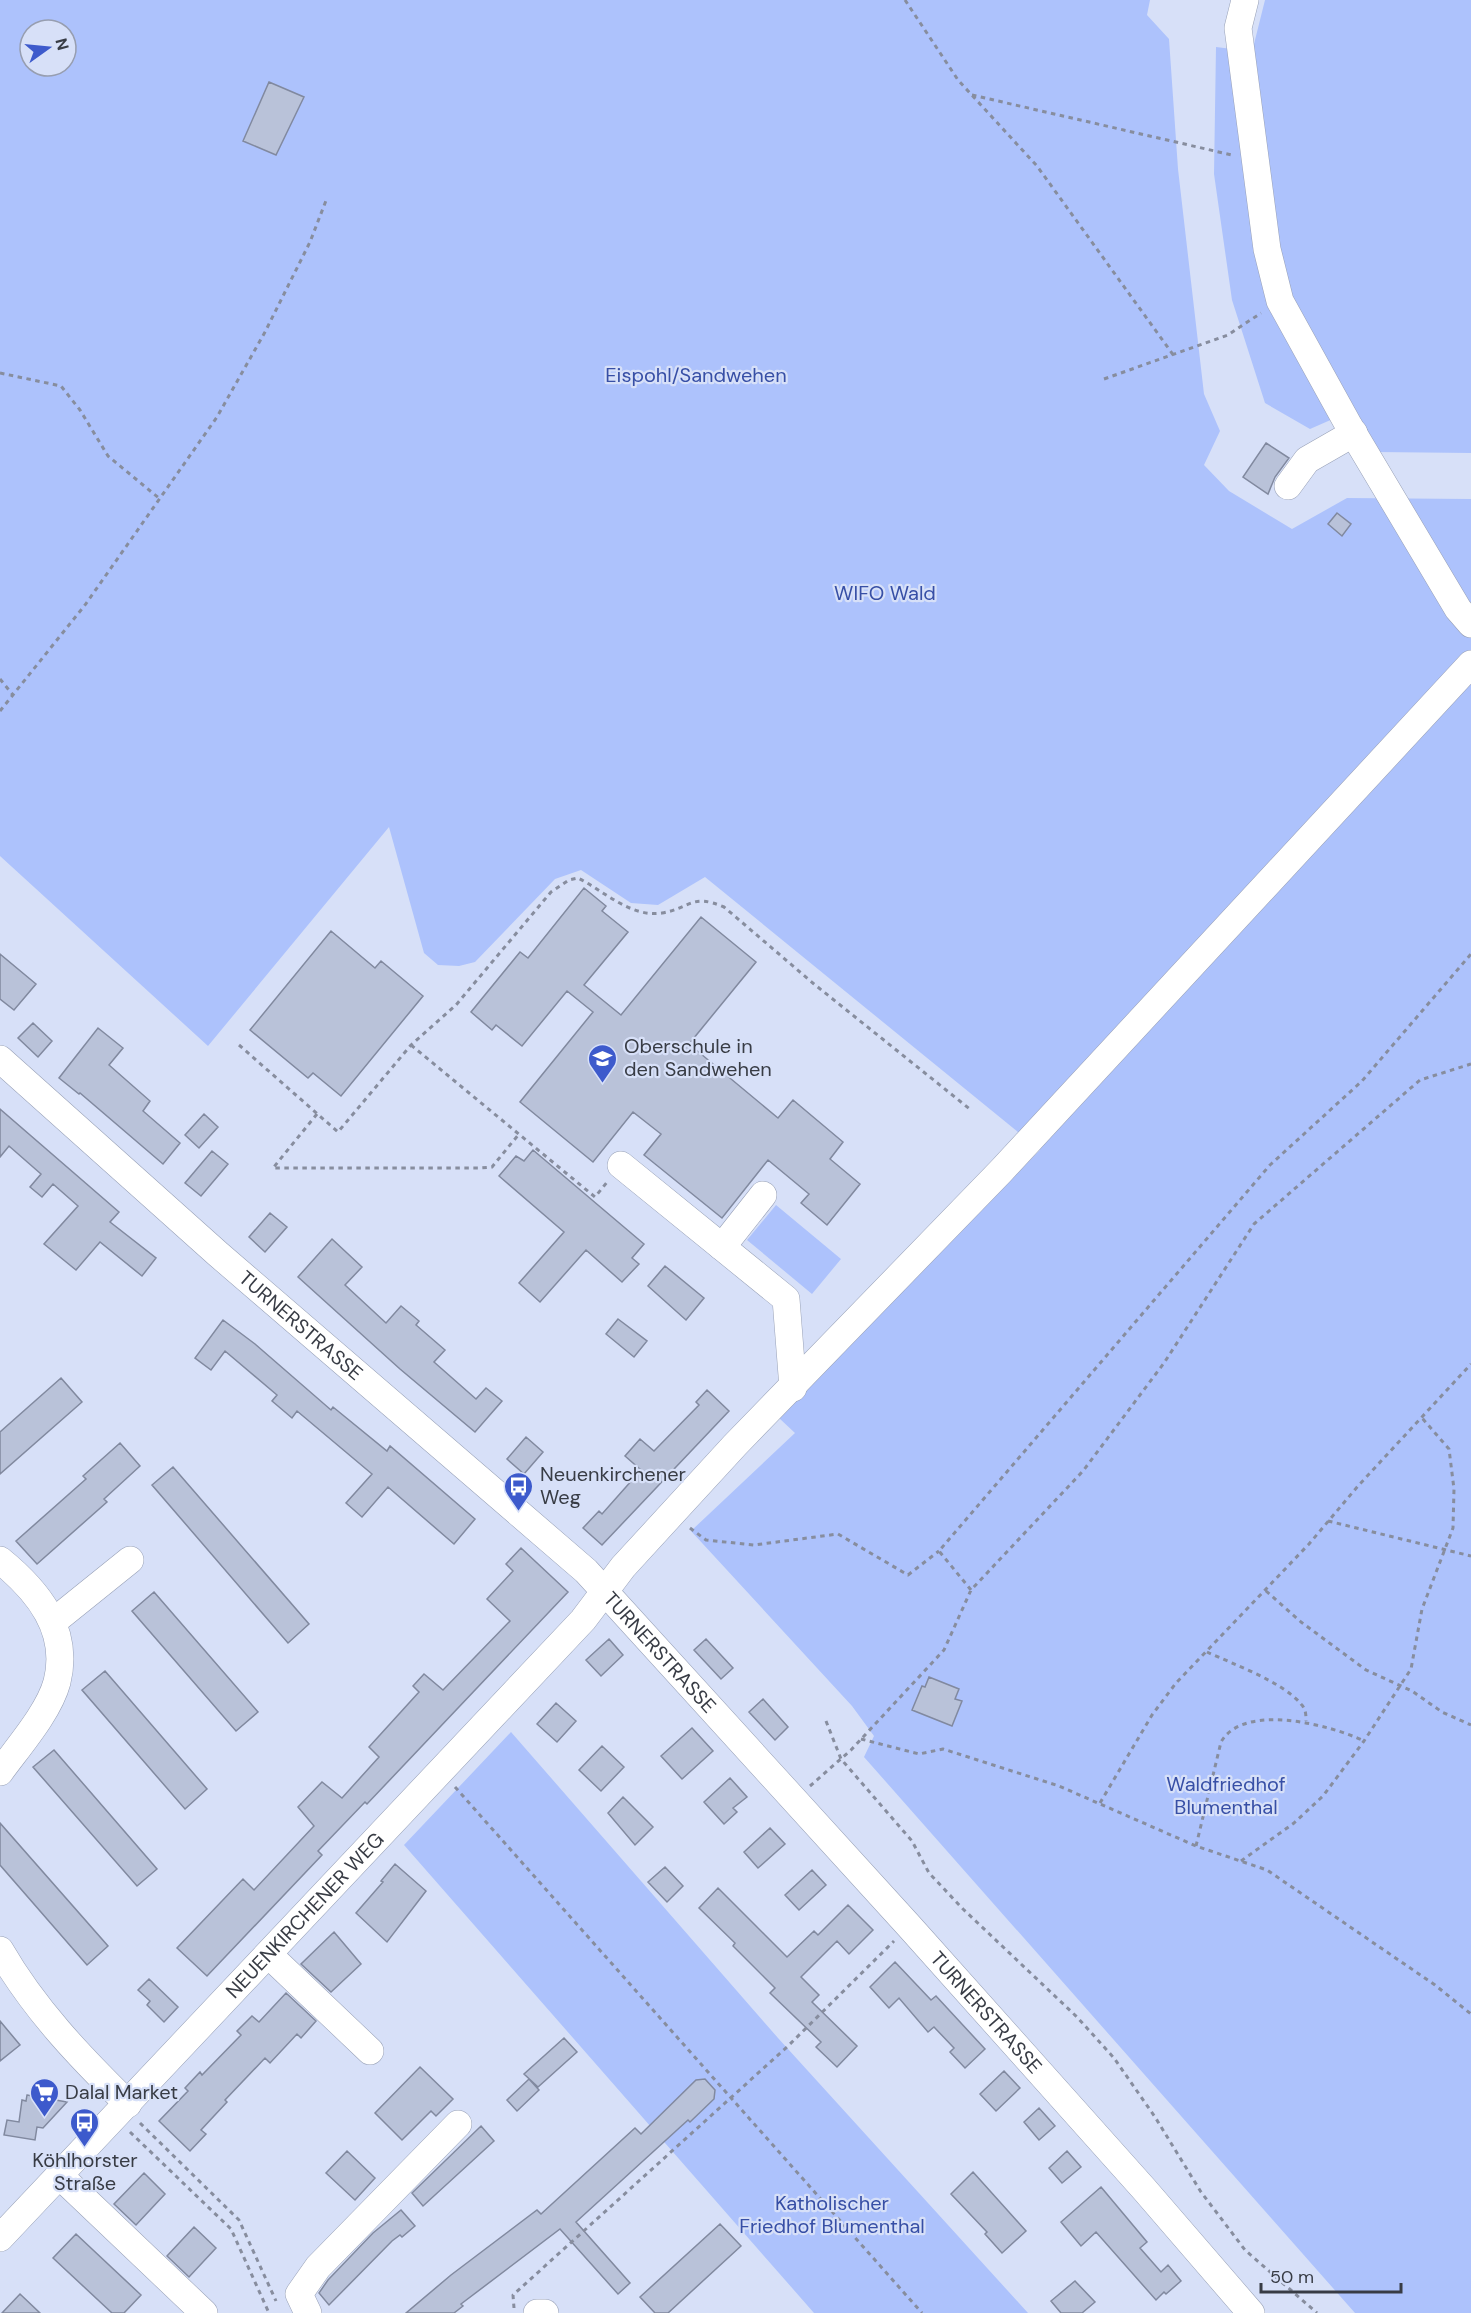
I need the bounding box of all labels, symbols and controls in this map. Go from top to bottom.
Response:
north arrow [18,18,78,78]
text: N [50,36,74,53]
park label: Eispohl/Sandwehen [605,362,787,388]
park label: WIFO Wald [834,580,936,606]
place label: Oberschule in den Sandwehen [624,1033,772,1082]
school or university icon: Oberschule in den Sandwehen [587,1042,619,1084]
street label: TURNERSTRASSE [234,1265,368,1386]
place label: Neuenkirchener Weg [540,1461,686,1510]
bus stop icon: Neuenkirchener Weg [503,1470,535,1512]
street label: TURNERSTRASSE [598,1586,722,1718]
park label: Waldfriedhof Blumenthal [1166,1771,1286,1820]
street label: NEUENKIRCHENER WEG [220,1826,389,2004]
street label: TURNERSTRASSE [925,1946,1048,2079]
supermarket icon: Dalal Market [28,2076,60,2118]
place label: Dalal Market [65,2079,178,2105]
bus stop icon: Köhlhorster Straße [69,2106,101,2148]
place label: Köhlhorster Straße [32,2147,138,2196]
park label: Katholischer Friedhof Blumenthal [739,2190,925,2239]
scale bar [1261,2256,1400,2294]
text: 50 m [1270,2265,1314,2289]

